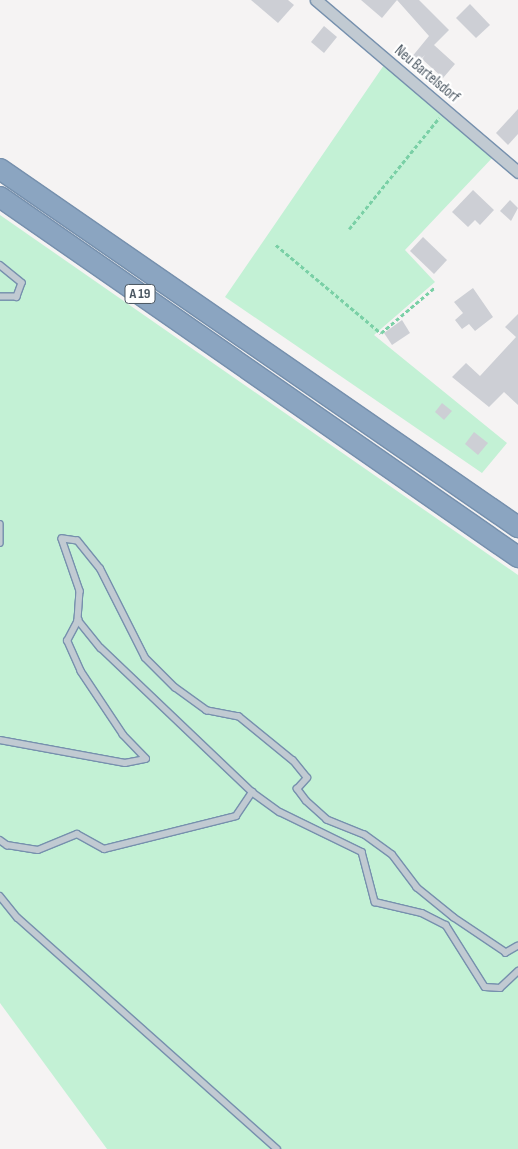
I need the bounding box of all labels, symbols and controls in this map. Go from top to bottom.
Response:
street label: Neu Bartelsdorf [391,42,463,106]
road number: A 19 [124,282,156,306]

